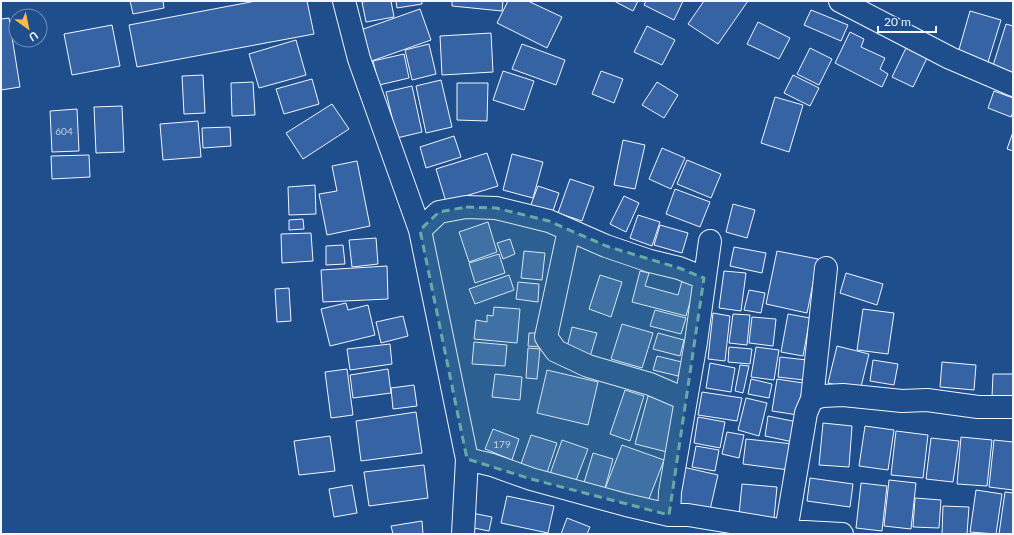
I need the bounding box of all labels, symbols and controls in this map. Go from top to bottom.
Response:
north arrow [8,8,48,48]
scale bar [878,8,936,34]
text: 20 m [884,14,911,29]
text: U [27,29,41,44]
house number: 604 [55,125,73,137]
house number: 179 [493,438,511,450]

